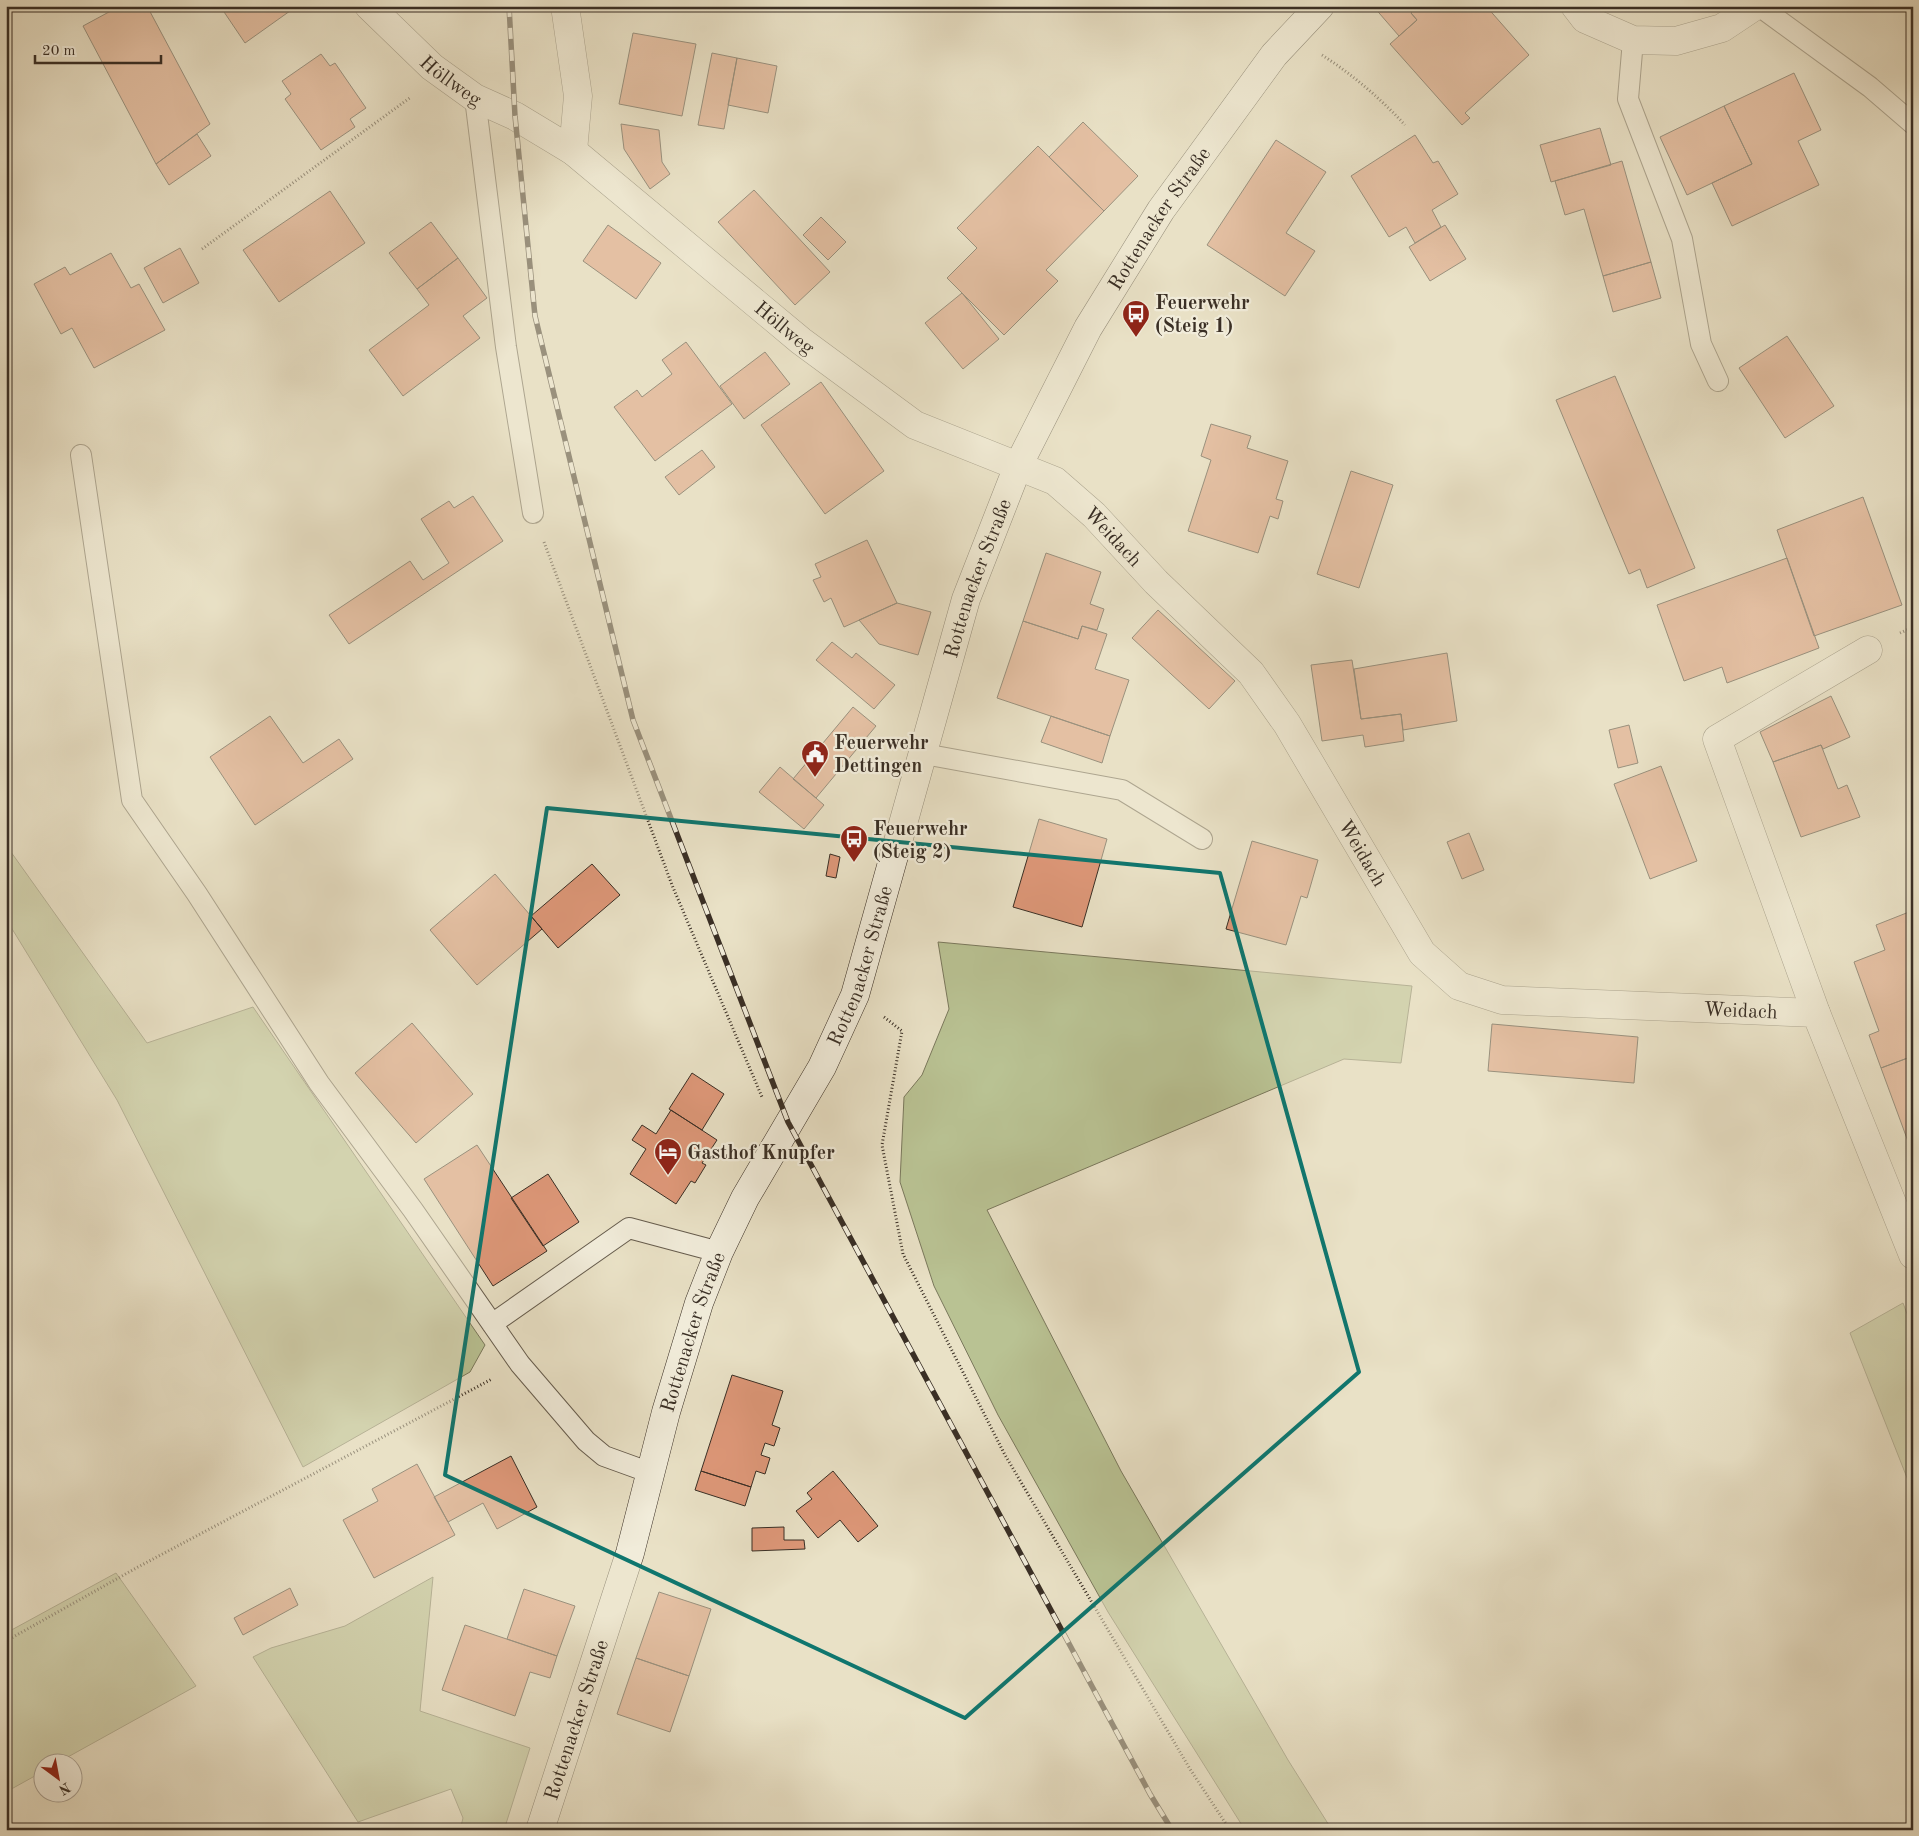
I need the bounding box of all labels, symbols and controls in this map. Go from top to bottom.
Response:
scale bar [35,32,161,64]
text: 20 m [42,44,76,59]
street label: Höllweg [415,53,484,111]
street label: Rottenacker Straße [1106,144,1215,294]
place label: Feuerwehr (Steig 1) [1155,294,1250,337]
street label: Höllweg [750,299,818,359]
bus stop icon: Feuerwehr (Steig 1) [1121,299,1151,338]
street label: Rottenacker Straße [942,496,1016,661]
street label: Weidach [1080,504,1145,572]
place label: Feuerwehr Dettingen [834,734,929,777]
public building icon: Feuerwehr Dettingen [800,739,830,778]
street label: Weidach [1334,817,1389,891]
place label: Feuerwehr (Steig 2) [873,820,968,863]
bus stop icon: Feuerwehr (Steig 2) [839,824,869,863]
street label: Rottenacker Straße [825,884,897,1049]
street label: Weidach [1703,1000,1778,1023]
hotel icon: Gasthof Knupfer [653,1137,683,1176]
place label: Gasthof Knupfer [687,1144,835,1164]
street label: Rottenacker Straße [658,1250,730,1415]
street label: Rottenacker Straße [542,1638,613,1803]
north arrow [32,1754,82,1804]
text: N [56,1779,73,1797]

